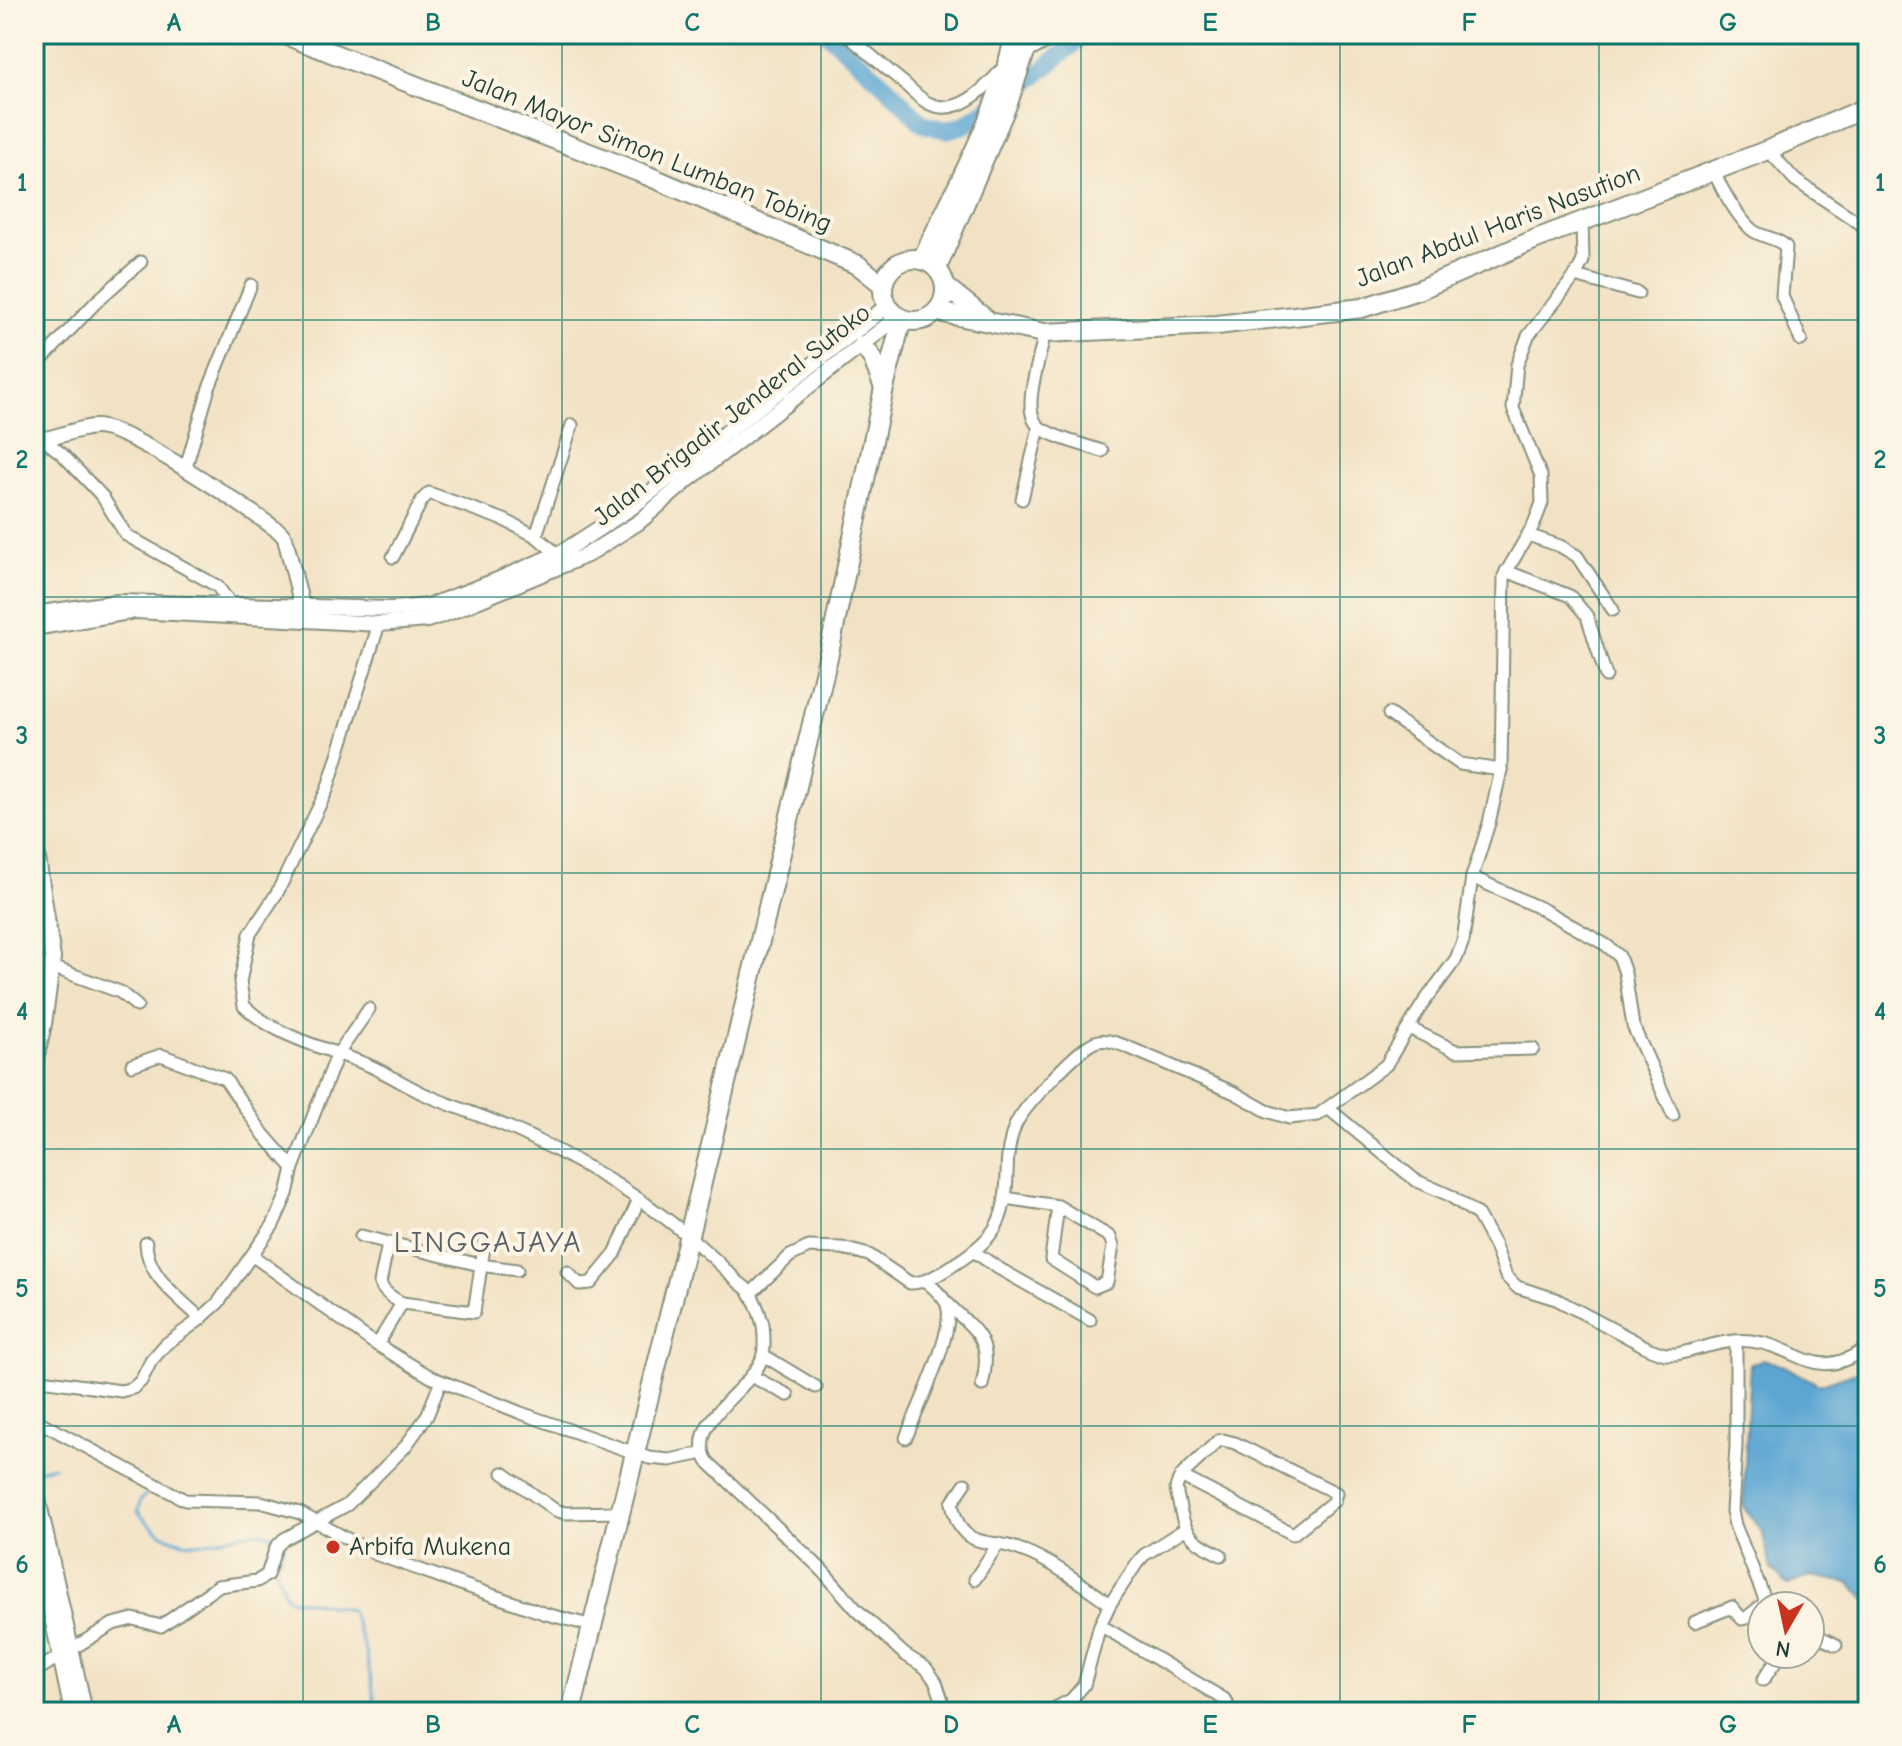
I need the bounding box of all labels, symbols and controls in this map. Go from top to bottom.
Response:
text: A [167,8,182,38]
text: B [425,8,441,38]
text: C [684,8,700,38]
text: D [943,8,959,38]
text: E [1202,8,1218,38]
text: F [1461,8,1477,38]
text: G [1719,8,1737,38]
street label: Jalan Mayor Simon Lumban Tobing [458,63,836,239]
street label: Jalan Abdul Haris Nasution [1352,158,1644,294]
text: 1 [17,168,27,198]
text: 1 [1875,168,1885,198]
street label: Jalan Brigadir Jenderal Sutoko [588,298,876,532]
text: 2 [16,445,28,475]
text: 2 [1874,445,1886,475]
text: 3 [16,721,28,751]
text: 3 [1874,721,1886,751]
text: 4 [16,997,28,1027]
text: 4 [1874,997,1886,1027]
district label: LINGGAJAYA [394,1225,582,1260]
text: 5 [15,1274,29,1304]
text: 5 [1873,1274,1887,1304]
place label: Arbifa Mukena [349,1532,511,1562]
marker: Arbifa Mukena [324,1538,342,1556]
text: 6 [15,1550,29,1580]
text: 6 [1873,1550,1887,1580]
north arrow [1746,1590,1826,1670]
text: N [1774,1635,1792,1663]
text: A [167,1710,182,1740]
text: B [425,1710,441,1740]
text: C [684,1710,700,1740]
text: D [943,1710,959,1740]
text: E [1202,1710,1218,1740]
text: F [1461,1710,1477,1740]
text: G [1719,1710,1737,1740]

